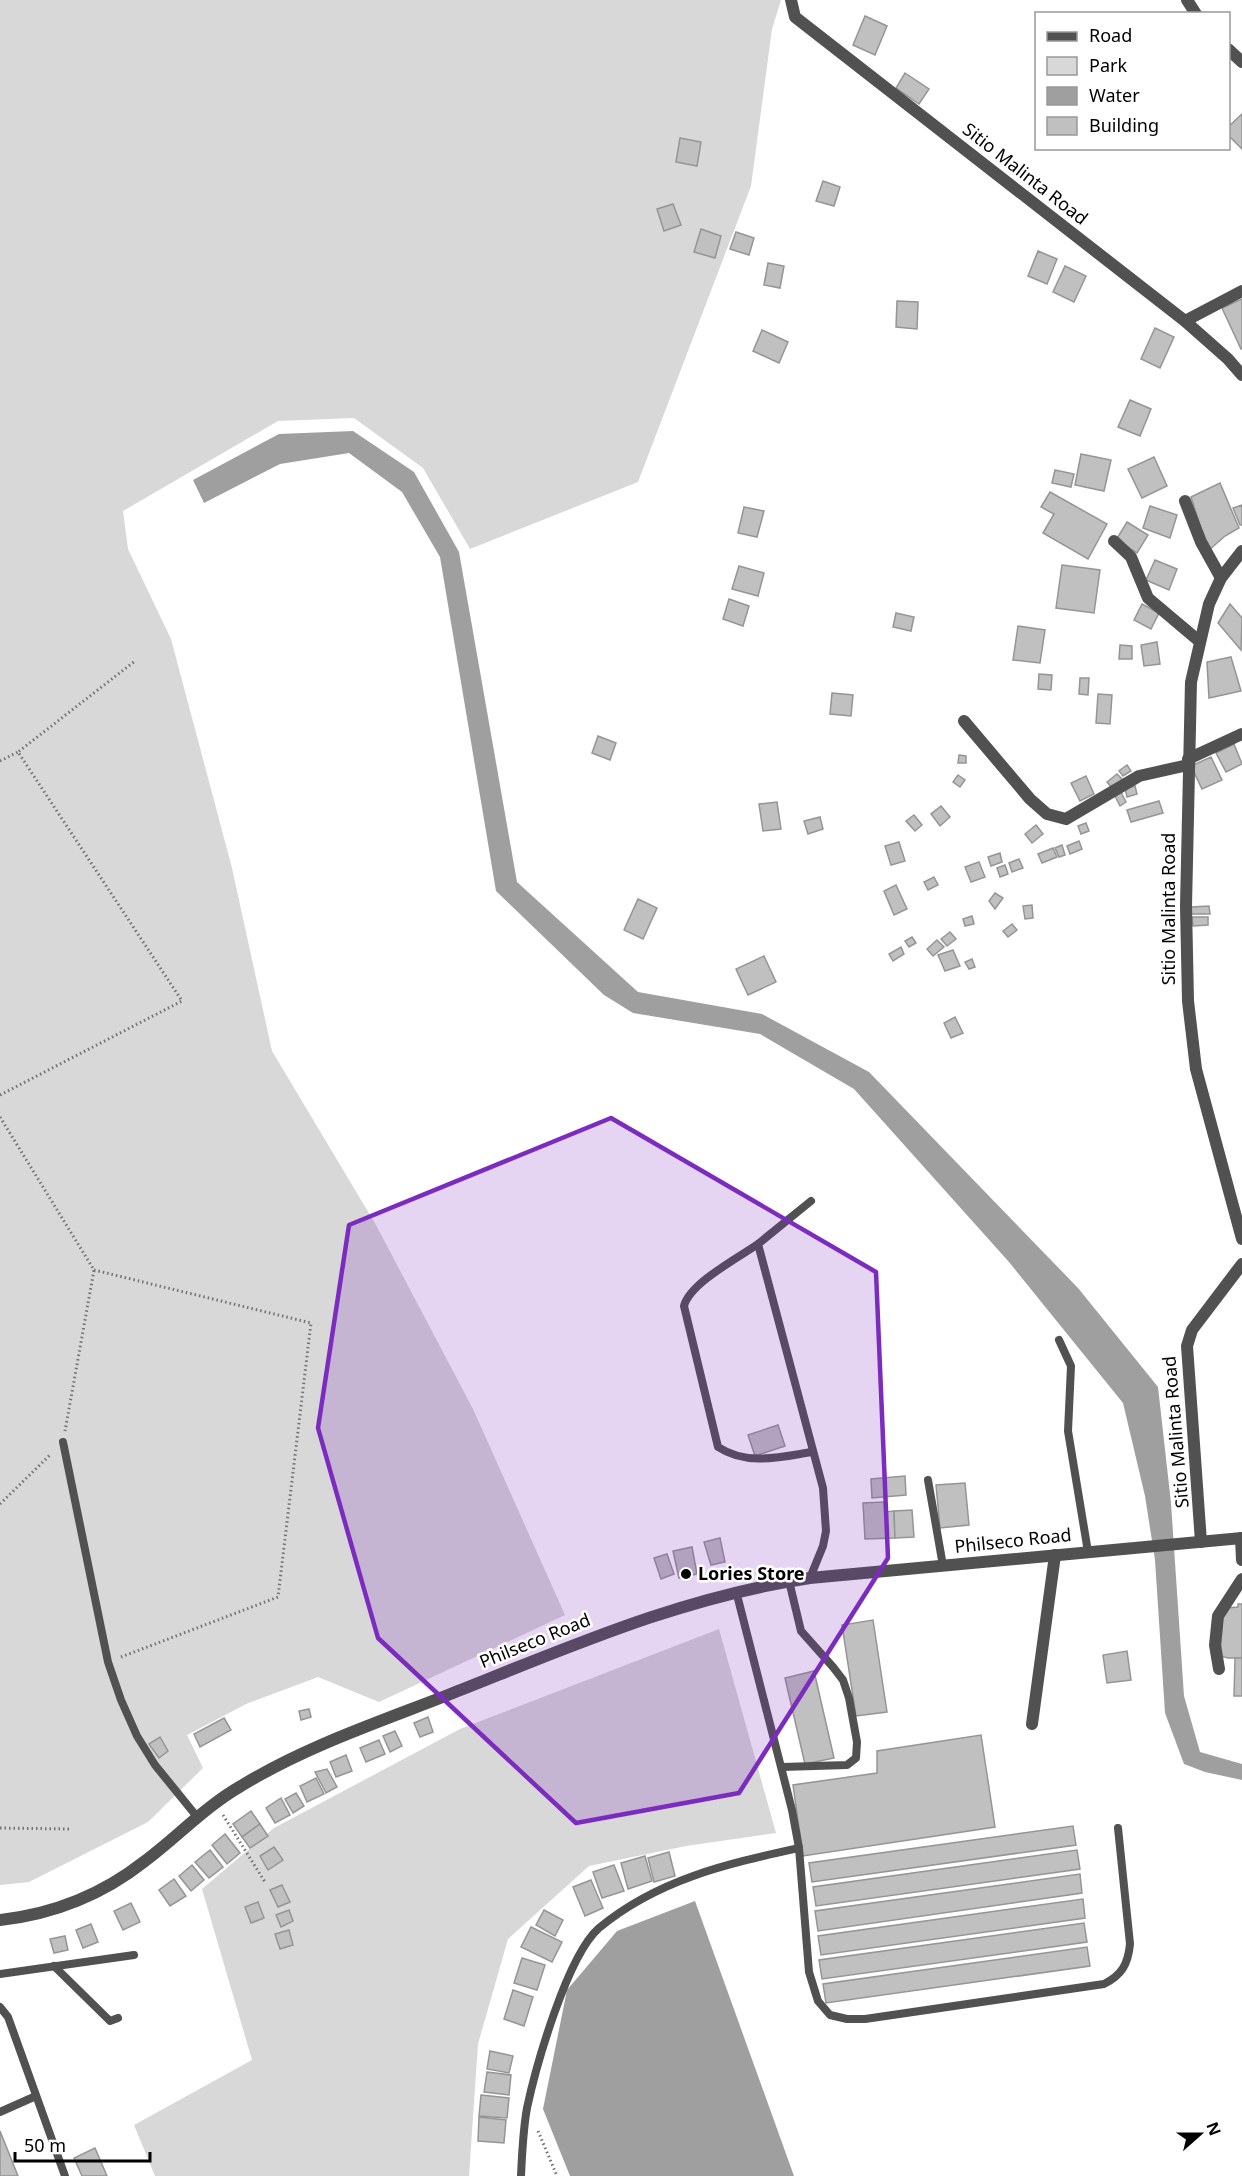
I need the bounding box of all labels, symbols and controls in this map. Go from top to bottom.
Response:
legend [1035,12,1230,150]
text: Road [1089,23,1132,47]
text: Park [1089,53,1127,77]
text: Water [1089,83,1140,107]
text: Building [1089,113,1159,137]
street label: Sitio Malinta Road [958,117,1093,230]
street label: Sitio Malinta Road [1156,833,1180,985]
street label: Sitio Malinta Road [1156,1355,1194,1509]
street label: Philseco Road [953,1522,1073,1558]
place label: Lories Store [698,1561,805,1585]
marker: Lories Store [679,1567,693,1581]
street label: Philseco Road [476,1607,594,1673]
north arrow [1170,2104,1230,2164]
text: N [1201,2119,1227,2139]
scale bar [15,2125,150,2163]
text: 50 m [24,2133,66,2157]

